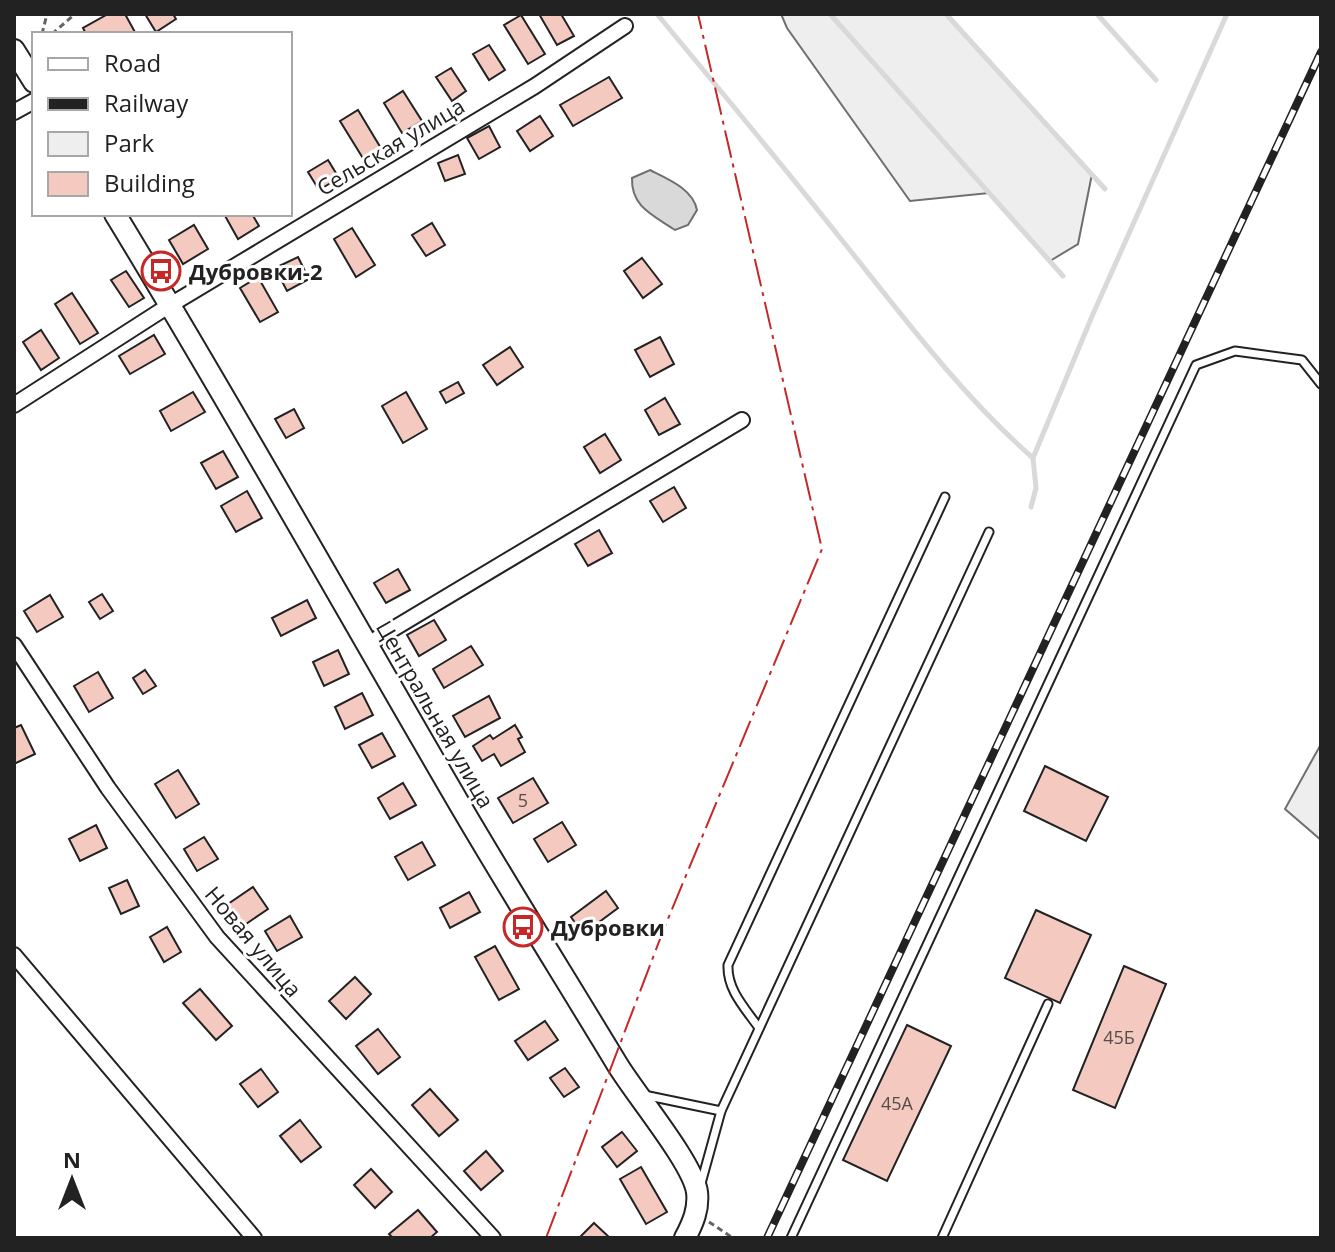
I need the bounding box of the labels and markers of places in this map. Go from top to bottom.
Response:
bus stop icon: Дубровки-2 [140,250,182,292]
place label: Дубровки-2 [189,256,323,286]
bus stop icon: Дубровки [502,906,544,948]
place label: Дубровки [551,912,665,942]

